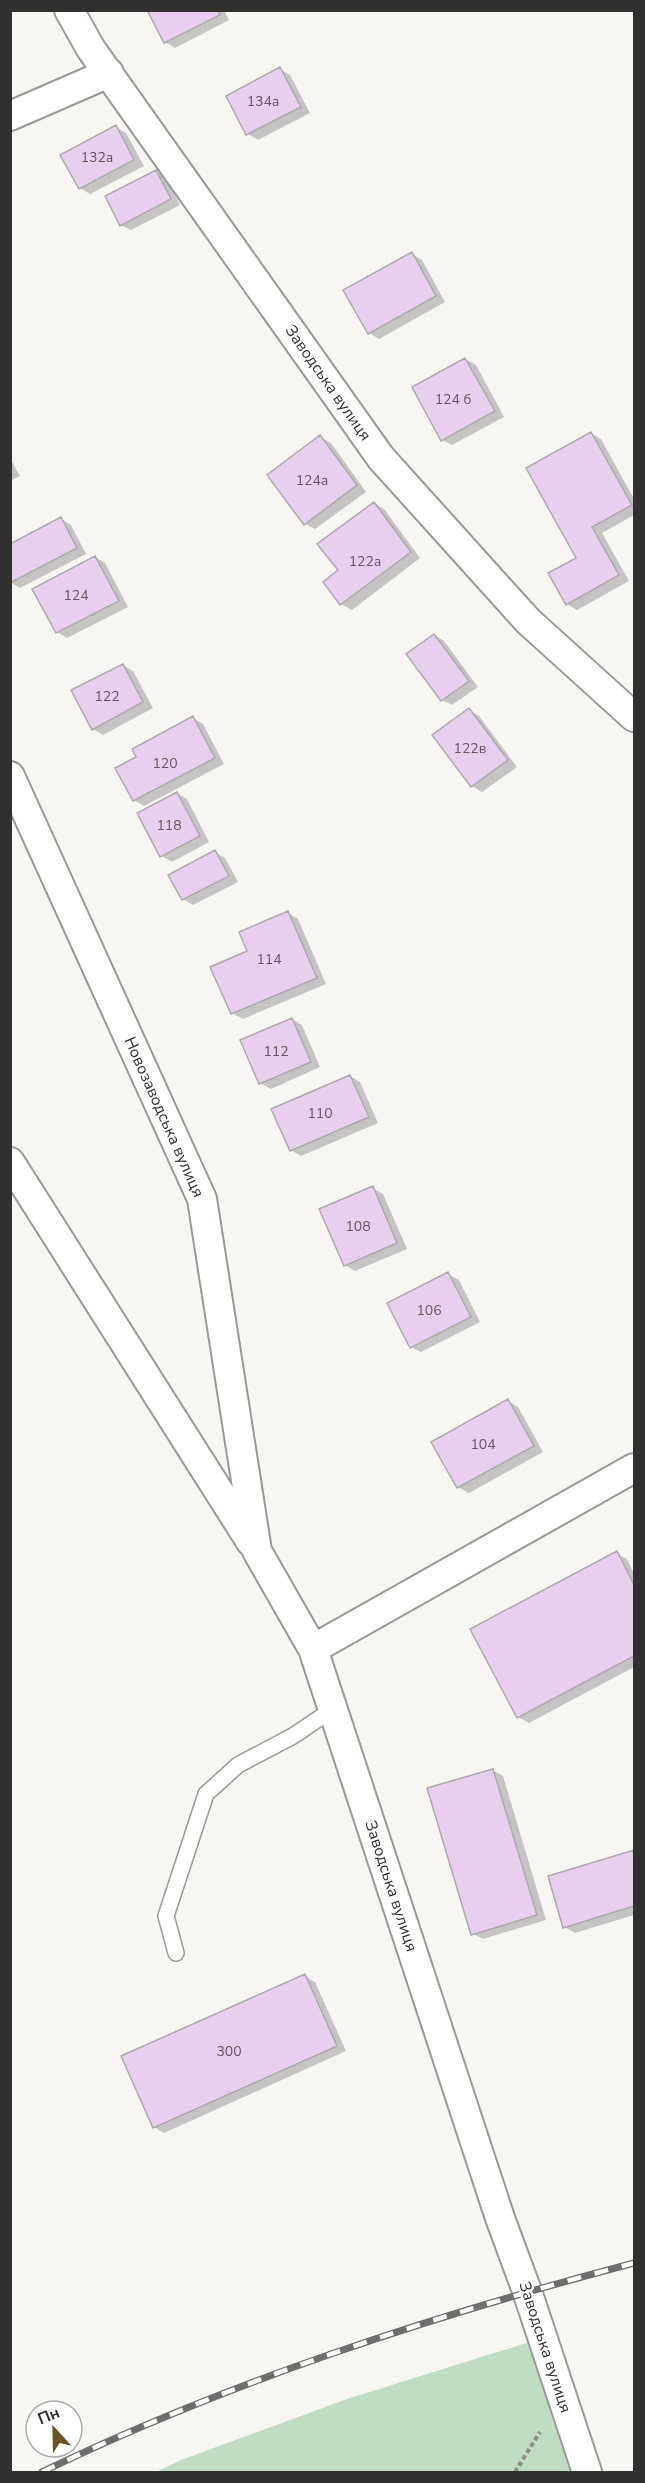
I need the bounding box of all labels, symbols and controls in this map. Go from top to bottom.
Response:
house number: 134а [247,92,279,111]
house number: 132а [81,148,113,167]
street label: Заводська вулиця [280,321,376,445]
house number: 124 б [435,390,471,409]
house number: 124а [296,471,328,490]
house number: 122а [349,552,381,571]
house number: 124 [63,586,89,605]
house number: 122 [94,687,120,706]
house number: 122в [454,739,487,758]
house number: 120 [152,754,178,773]
house number: 118 [156,816,182,835]
house number: 114 [256,950,282,969]
street label: Новозаводська вулиця [119,1033,209,1201]
house number: 112 [263,1042,289,1061]
house number: 110 [307,1104,333,1123]
house number: 108 [345,1217,371,1236]
house number: 106 [416,1301,442,1320]
house number: 104 [470,1435,496,1454]
street label: Заводська вулиця [359,1818,423,1954]
house number: 300 [216,2042,242,2061]
street label: Заводська вулиця [513,2279,577,2415]
north arrow [24,2399,84,2459]
text: Пн [34,2402,63,2430]

